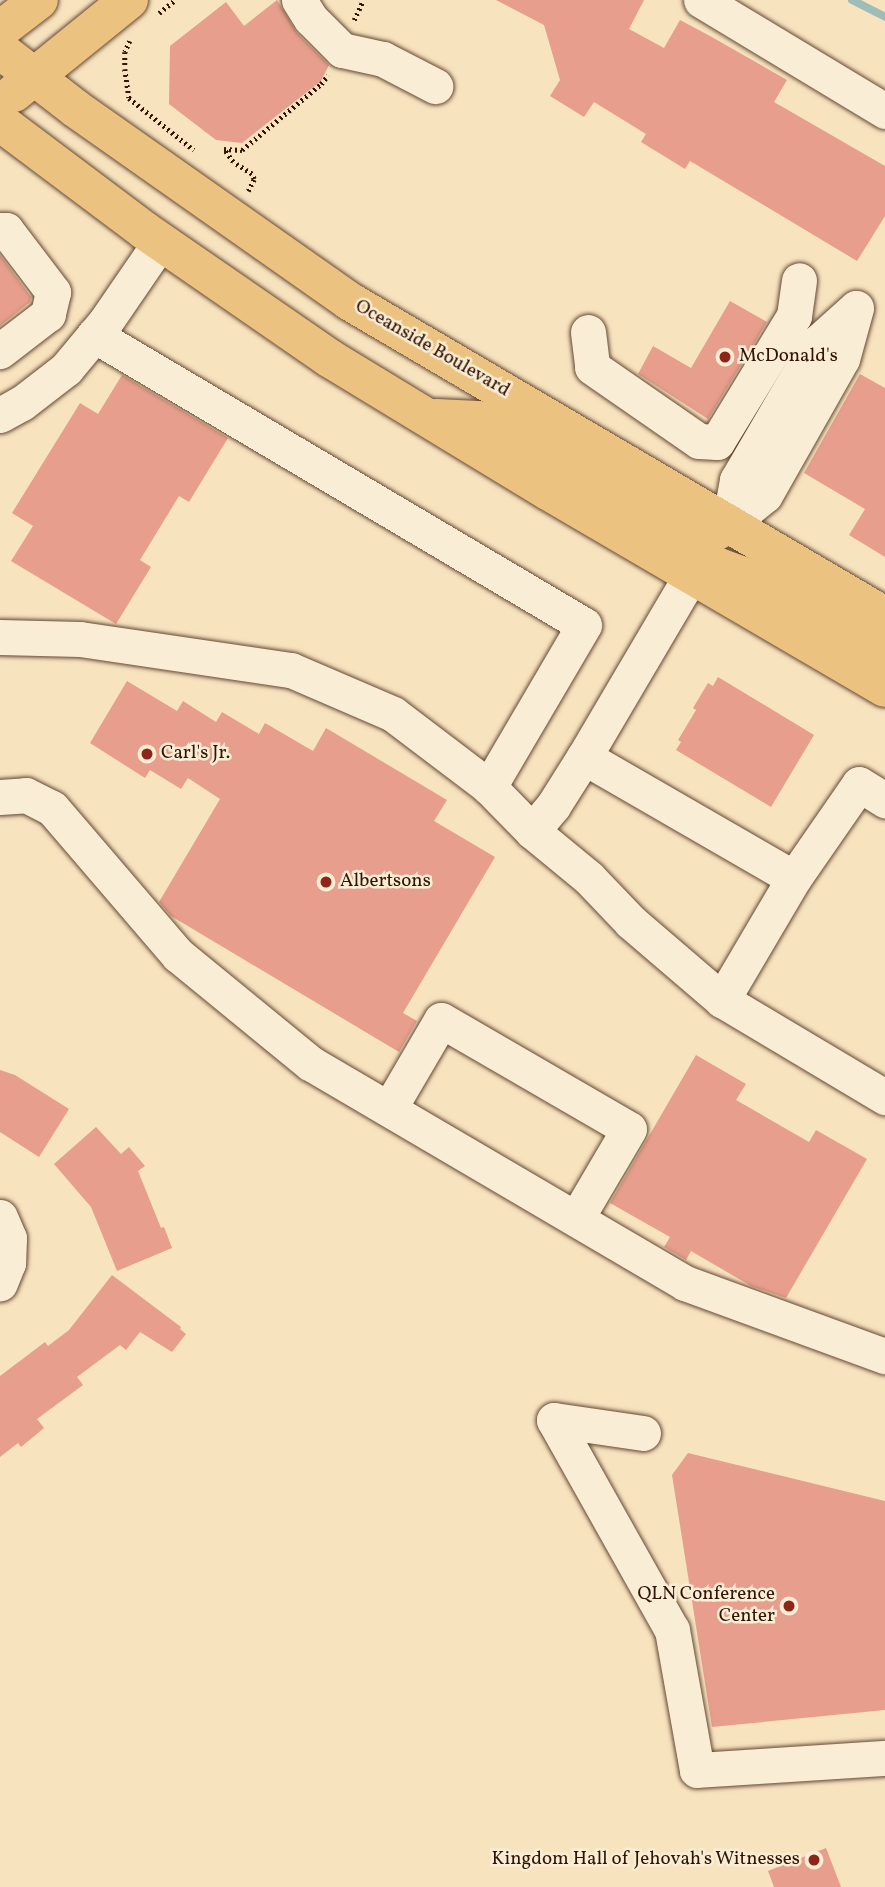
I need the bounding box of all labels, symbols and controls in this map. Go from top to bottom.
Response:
street label: Oceanside Boulevard [351,295,513,403]
place label: McDonald's [739,346,838,368]
marker: McDonald's [717,349,733,365]
place label: Carl's Jr. [161,743,230,765]
marker: Carl's Jr. [139,746,155,762]
place label: Albertsons [340,871,431,893]
marker: Albertsons [318,874,334,890]
place label: QLN Conference Center [637,1584,775,1628]
marker: QLN Conference Center [781,1598,797,1614]
place label: Kingdom Hall of Jehovah's Witnesses [493,1849,800,1871]
marker: Kingdom Hall of Jehovah's Witnesses [806,1852,822,1868]

